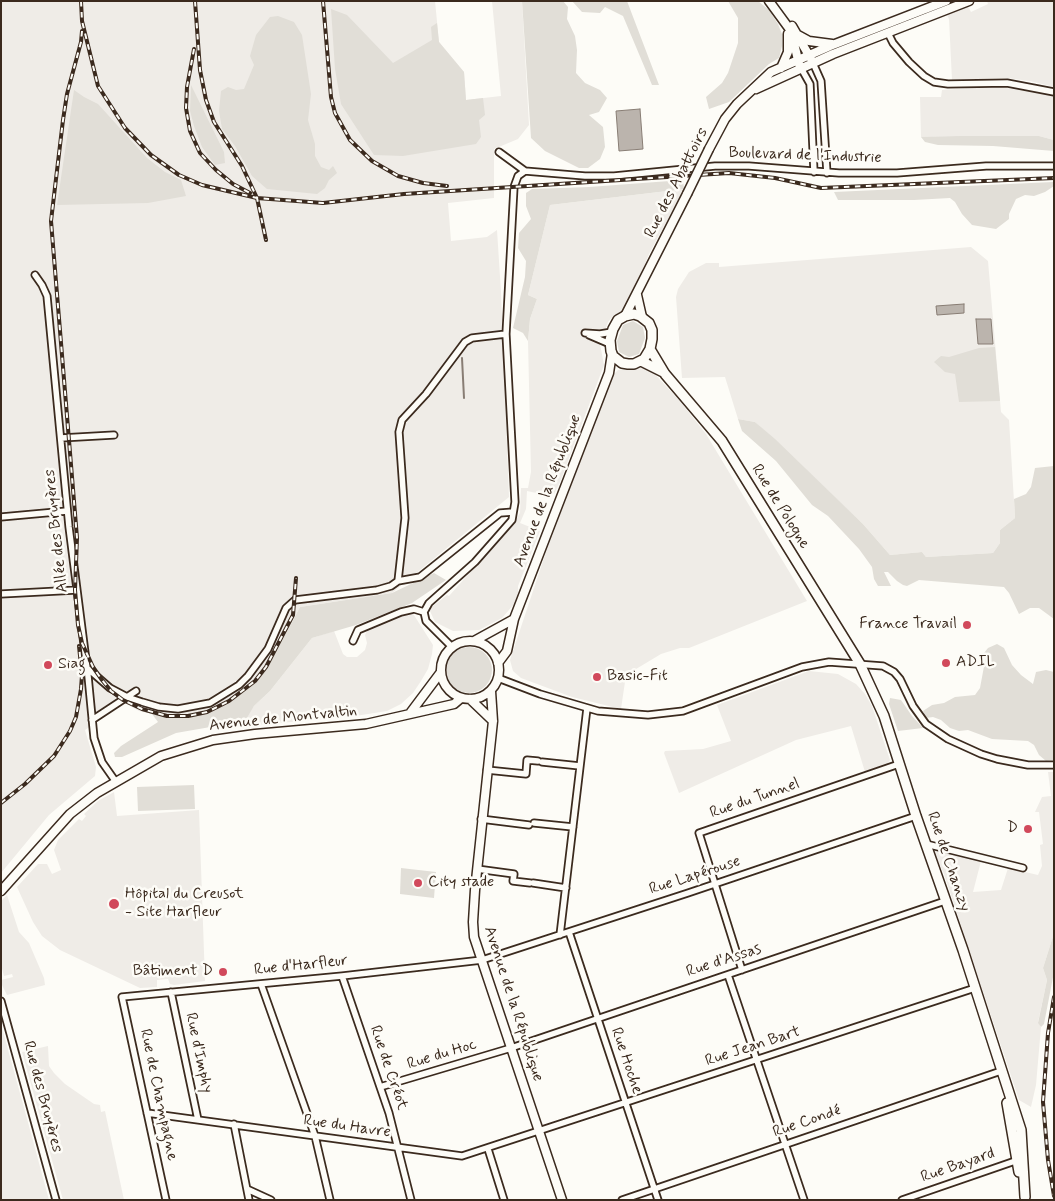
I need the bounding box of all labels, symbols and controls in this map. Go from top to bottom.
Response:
street label: Rue des Abattoirs [641,125,713,241]
street label: Boulevard de l'Industrie [728,144,882,168]
street label: Avenue de la République [510,412,586,570]
street label: Rue de Pologne [746,461,814,553]
street label: Allée des Bruyères [41,468,73,594]
place label: France Travail [859,615,957,635]
marker: France Travail [961,619,973,631]
place label: ADIL [956,653,995,673]
place label: Siag [58,655,86,675]
marker: ADIL [940,657,952,669]
marker: Siag [42,659,54,671]
place label: Basic-Fit [607,667,668,687]
marker: Basic-Fit [591,671,603,683]
street label: Avenue de Montvaltin [208,702,358,736]
street label: Rue du Tunnel [708,775,802,823]
street label: Rue de Chanzy [922,810,974,914]
place label: D [1007,819,1018,839]
marker: D [1022,823,1034,835]
street label: Rue Lapérouse [647,852,743,900]
place label: City stade [428,873,494,893]
marker: City stade [412,877,424,889]
place label: Hôpital du Creusot - Site Harfleur [125,885,244,923]
marker: Hôpital du Creusot - Site Harfleur [107,897,121,911]
street label: Avenue de la République [479,924,547,1084]
street label: Rue d'Assas [684,940,764,982]
street label: Rue d'Harfleur [253,952,349,980]
place label: Bâtiment D [133,962,213,982]
marker: Bâtiment D [217,966,229,978]
street label: Rue d'Imphy [180,1011,216,1095]
street label: Rue de Créot [365,1023,411,1113]
street label: Rue Jean Bart [703,1023,803,1071]
street label: Rue Hoche [606,1025,646,1097]
street label: Rue de Champagne [135,1027,181,1163]
street label: Rue du Hoc [405,1035,479,1075]
street label: Rue des Bruyères [18,1039,66,1155]
street label: Rue Condé [770,1101,844,1143]
street label: Rue du Havre [302,1111,392,1143]
street label: Rue Bayard [919,1144,997,1188]

